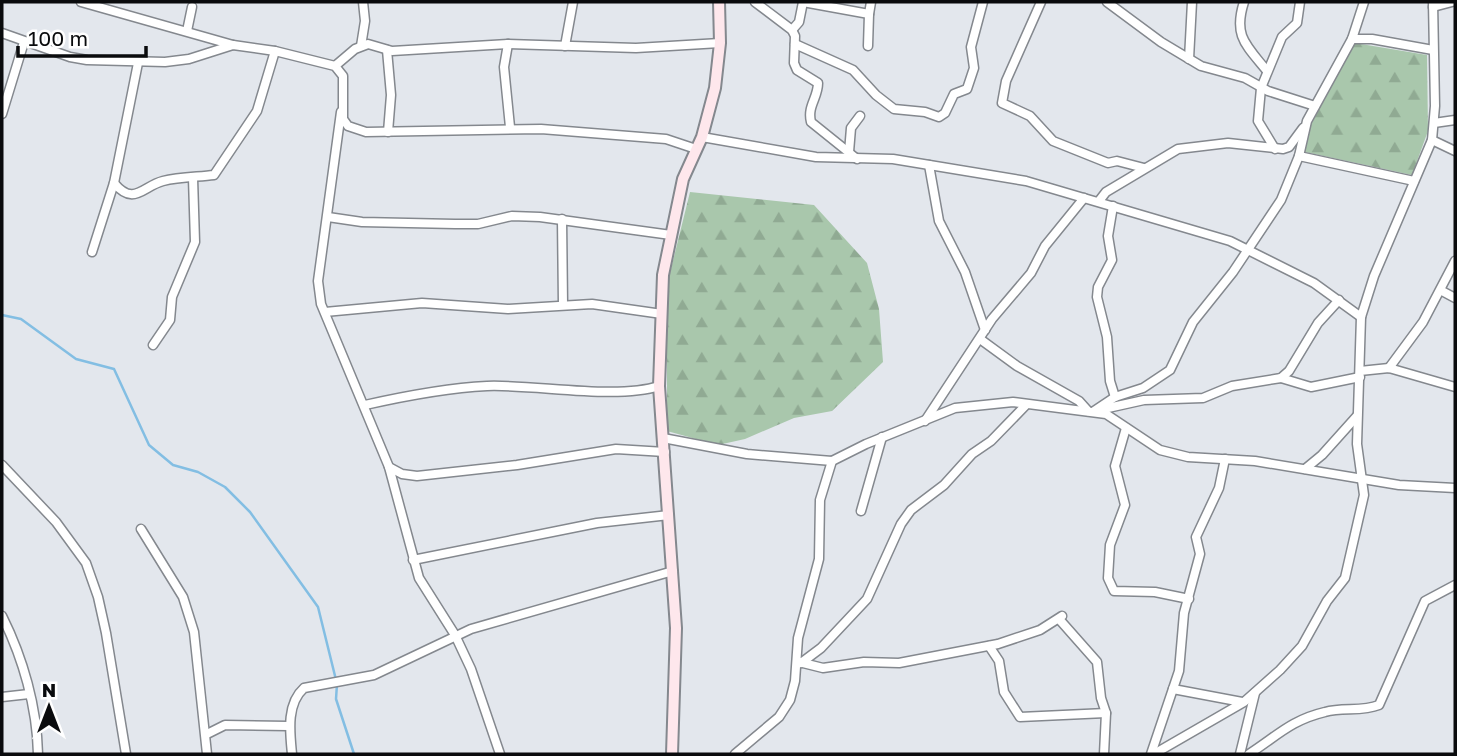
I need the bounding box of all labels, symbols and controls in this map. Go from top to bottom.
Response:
scale bar [18,14,145,58]
text: 100 m [28,25,88,51]
north arrow [14,672,84,742]
text: N [42,678,56,701]

